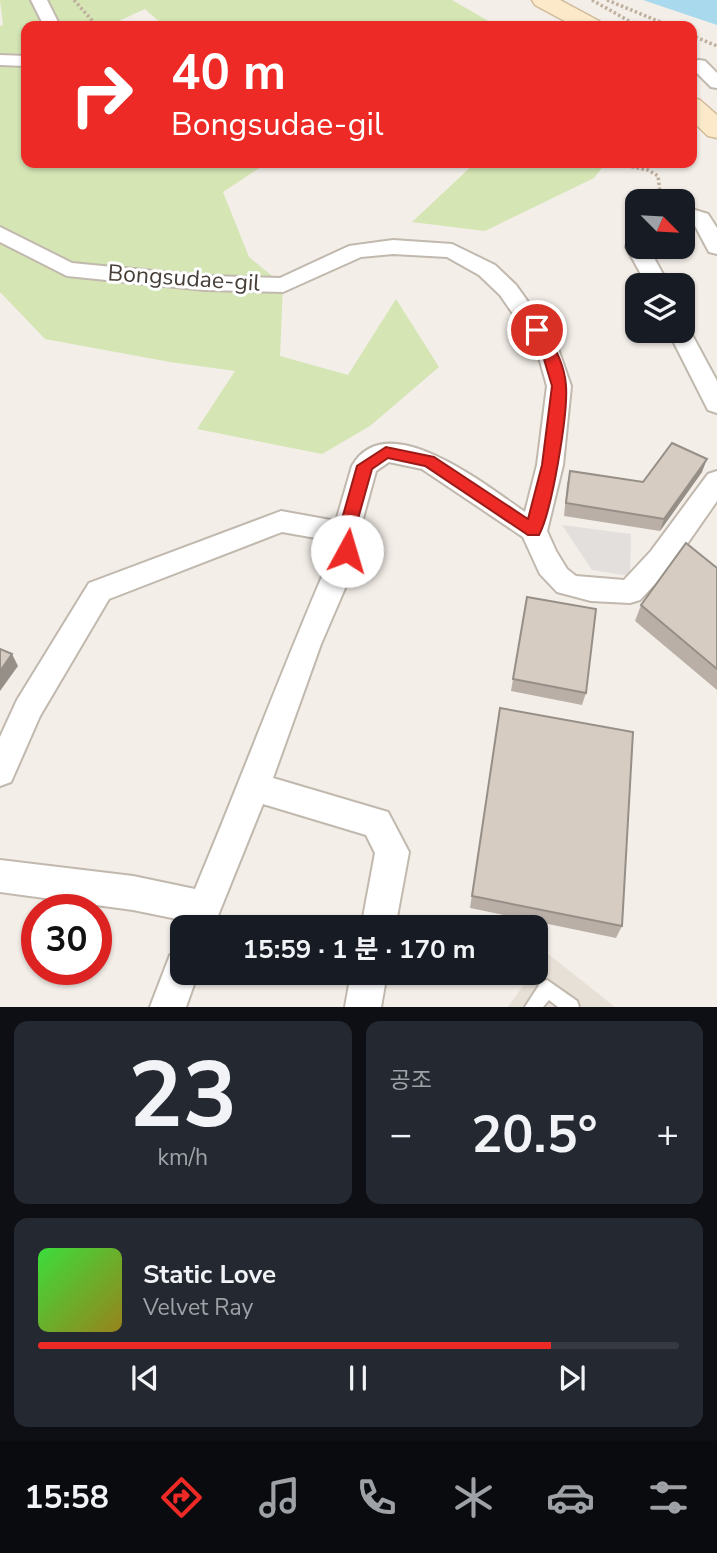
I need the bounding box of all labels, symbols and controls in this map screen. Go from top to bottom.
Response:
text: 40 m [171,39,286,106]
icon: right [56,49,147,140]
text: Bongsudae-gil [171,103,383,146]
north arrow [625,189,695,259]
map controls [625,189,695,343]
street label: Bongsudae-gil [107,257,261,299]
button: layers [625,273,695,343]
pin [507,300,567,360]
icon: arrive [518,311,556,349]
position arrow [310,514,384,588]
speed limit sign: 30 [21,894,112,985]
text: 15:59 · 1 분 · 170 m [243,932,476,967]
text: 23 [128,1034,237,1158]
text: 공조 [390,1065,432,1096]
text: 20.5° [471,1099,597,1170]
text: − [390,1109,412,1160]
text: + [656,1109,679,1160]
text: km/h [157,1142,208,1173]
text: Static Love [143,1257,276,1292]
text: Velvet Ray [143,1292,253,1323]
icon: previous [126,1359,164,1397]
icon: pause [339,1359,377,1397]
icon: next [553,1359,591,1397]
icon: directions [157,1473,206,1522]
icon: music [255,1473,304,1522]
icon: phone [352,1473,401,1522]
icon: climate [449,1473,498,1522]
icon: car [546,1473,595,1522]
icon: filters [644,1473,693,1522]
text: 15:58 [24,1476,109,1519]

